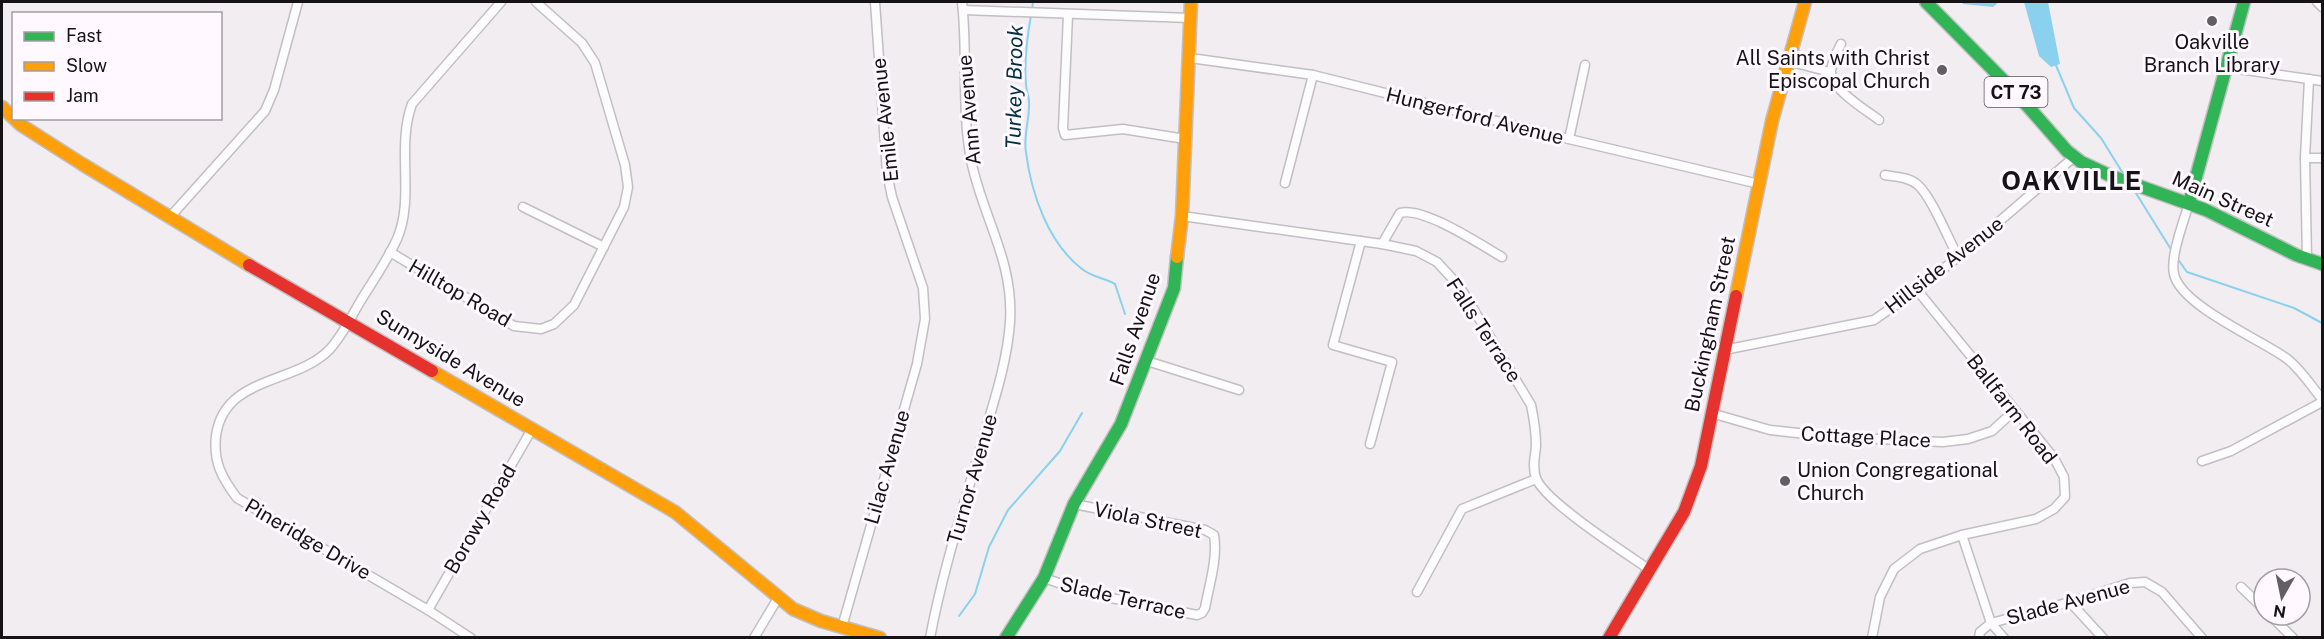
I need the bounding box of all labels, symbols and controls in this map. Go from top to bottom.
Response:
legend [12,12,222,120]
marker: Oakville Branch Library [2205,14,2219,28]
water label: Turkey Brook [1000,24,1028,149]
text: Fast [66,25,102,46]
place label: Oakville Branch Library [2144,30,2281,77]
place label: All Saints with Christ Episcopal Church [1736,46,1930,93]
street label: Ann Avenue [952,54,986,166]
text: Slow [66,55,107,76]
street label: Emile Avenue [867,57,903,183]
marker: All Saints with Christ Episcopal Church [1935,63,1949,77]
road number: CT 73 [1984,77,2048,107]
street label: Hungerford Avenue [1384,82,1566,150]
text: Jam [66,85,99,106]
district label: OAKVILLE [2001,165,2143,196]
street label: Main Street [2169,166,2277,232]
street label: Hillside Avenue [1880,211,2008,319]
street label: Buckingham Street [1680,234,1740,414]
street label: Hilltop Road [405,254,515,332]
street label: Falls Avenue [1104,269,1166,389]
street label: Falls Terrace [1441,273,1527,387]
street label: Sunnyside Avenue [372,304,530,412]
street label: Ballfarm Road [1962,350,2062,468]
street label: Lilac Avenue [859,407,915,527]
street label: Turnor Avenue [942,411,1002,547]
street label: Cottage Place [1800,422,1932,452]
place label: Union Congregational Church [1797,458,1999,505]
street label: Borowy Road [439,460,521,578]
marker: Union Congregational Church [1778,474,1792,488]
street label: Pineridge Drive [241,493,375,585]
street label: Viola Street [1092,497,1204,543]
north arrow [2252,567,2312,627]
street label: Slade Terrace [1058,572,1188,624]
street label: Slade Avenue [2004,574,2132,630]
text: N [2272,601,2287,622]

